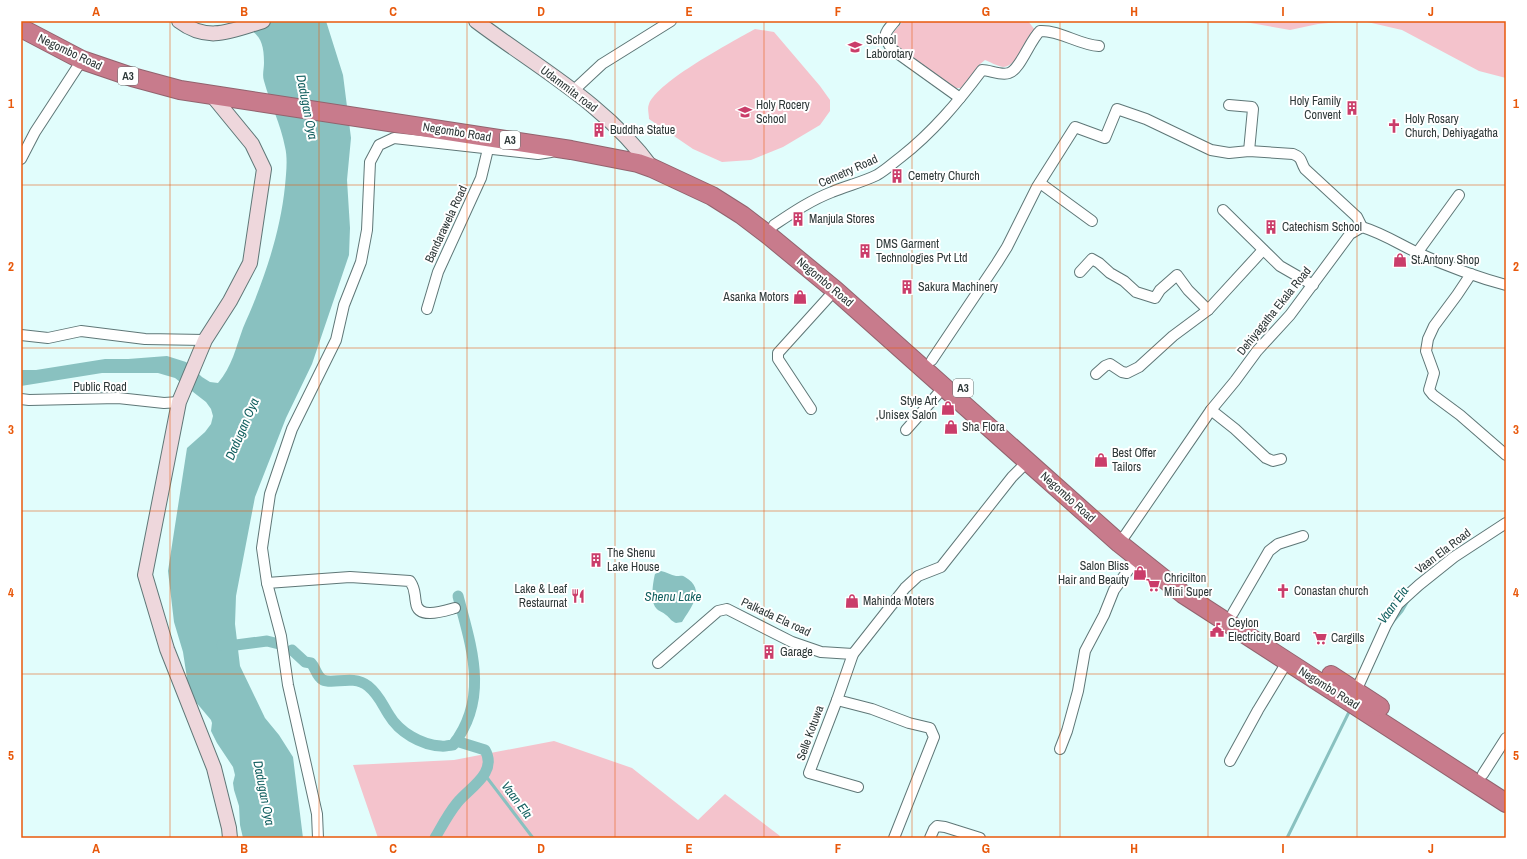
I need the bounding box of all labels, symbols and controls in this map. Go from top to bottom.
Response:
text: A [92,3,100,20]
text: B [240,3,248,20]
text: C [389,3,397,20]
text: D [537,3,545,20]
text: E [685,3,693,20]
text: F [835,3,842,20]
text: G [982,3,990,20]
text: H [1130,3,1138,20]
text: I [1282,3,1285,20]
text: J [1428,3,1434,20]
street label: Negombo Road [35,30,105,74]
place label: School Laborotary [866,32,913,62]
school or university icon: School Laborotary [847,39,863,55]
street label: Udammita road [537,62,601,116]
road number: A3 [118,67,138,85]
water label: Dadugan Oya [292,73,322,141]
place label: Holy Family Convent [1290,93,1341,123]
text: 1 [8,95,14,112]
text: 1 [1513,95,1519,112]
place label: Holy Rocery School [756,97,810,127]
building icon: Holy Family Convent [1344,100,1360,116]
school or university icon: Holy Rocery School [737,104,753,120]
place label: Holy Rosary Church, Dehiyagatha [1405,111,1499,141]
church icon: Holy Rosary Church, Dehiyagatha [1386,118,1402,134]
street label: Negombo Road [422,119,492,145]
building icon: Buddha Statue [591,122,607,138]
place label: Buddha Statue [610,122,675,138]
road number: A3 [500,131,520,149]
street label: Cemetry Road [816,151,880,191]
building icon: Cemetry Church [889,168,905,184]
place label: Cemetry Church [908,168,980,184]
street label: Bandarawela Road [421,183,471,265]
building icon: Manjula Stores [790,211,806,227]
place label: Manjula Stores [809,211,875,227]
building icon: Catechism School [1263,219,1279,235]
place label: Catechism School [1282,219,1362,235]
place label: DMS Garment Technologies Pvt Ltd [876,236,967,266]
building icon: DMS Garment Technologies Pvt Ltd [857,243,873,259]
shop icon: St.Antony Shop [1392,252,1408,268]
place label: St.Antony Shop [1411,252,1479,268]
street label: Negombo Road [793,254,857,310]
text: 2 [8,258,14,275]
text: 2 [1513,258,1519,275]
street label: Dehiyagatha Ekala Road [1233,263,1315,359]
building icon: Sakura Machinery [899,279,915,295]
place label: Sakura Machinery [918,279,998,295]
place label: Asanka Motors [722,289,789,305]
shop icon: Asanka Motors [792,289,808,305]
street label: Public Road [73,379,127,395]
road number: A3 [953,379,973,397]
place label: Style Art ,Unisex Salon [876,393,937,423]
water label: Dadugan Oya [221,395,263,463]
shop icon: Style Art ,Unisex Salon [940,400,956,416]
shop icon: Sha Flora [943,419,959,435]
place label: Sha Flora [962,419,1005,435]
text: 3 [8,421,14,438]
text: 3 [1513,421,1519,438]
place label: Best Offer Tailors [1112,445,1157,475]
shop icon: Best Offer Tailors [1093,452,1109,468]
street label: Negombo Road [1037,468,1099,526]
street label: Vaan Ela Road [1412,525,1474,577]
place label: The Shenu Lake House [607,545,660,575]
building icon: The Shenu Lake House [588,552,604,568]
place label: Salon Bliss Hair and Beauty [1058,558,1129,588]
shop icon: Salon Bliss Hair and Beauty [1132,565,1148,581]
place label: Chricilton Mini Super [1164,570,1213,600]
supermarket icon: Chricilton Mini Super [1145,577,1161,593]
place label: Lake & Leaf Restaurnat [514,581,567,611]
church icon: Conastan church [1275,583,1291,599]
place label: Conastan church [1294,583,1368,599]
water label: Vaan Ela [1374,583,1412,627]
text: 4 [8,584,14,601]
text: 4 [1513,584,1519,601]
restaurant icon: Lake & Leaf Restaurnat [570,588,586,604]
water label: Shenu Lake [645,588,702,605]
shop icon: Mahinda Moters [844,593,860,609]
place label: Mahinda Moters [863,593,934,609]
street label: Palkada Ela road [739,594,813,640]
place label: Ceylon Electricity Board [1228,615,1300,645]
public building icon: Ceylon Electricity Board [1209,622,1225,638]
supermarket icon: Cargills [1312,630,1328,646]
place label: Cargills [1331,630,1364,646]
building icon: Garage [761,644,777,660]
place label: Garage [780,644,813,660]
street label: Negombo Road [1296,663,1362,713]
street label: Selle Kotuwa [793,703,828,763]
text: 5 [8,747,14,764]
text: 5 [1513,747,1519,764]
water label: Dadugan Oya [249,759,279,827]
water label: Vaan Ela [497,778,537,822]
text: A [92,840,100,857]
text: B [240,840,248,857]
text: C [389,840,397,857]
text: D [537,840,545,857]
text: E [685,840,693,857]
text: F [835,840,842,857]
text: G [982,840,990,857]
text: H [1130,840,1138,857]
text: I [1282,840,1285,857]
text: J [1428,840,1434,857]

